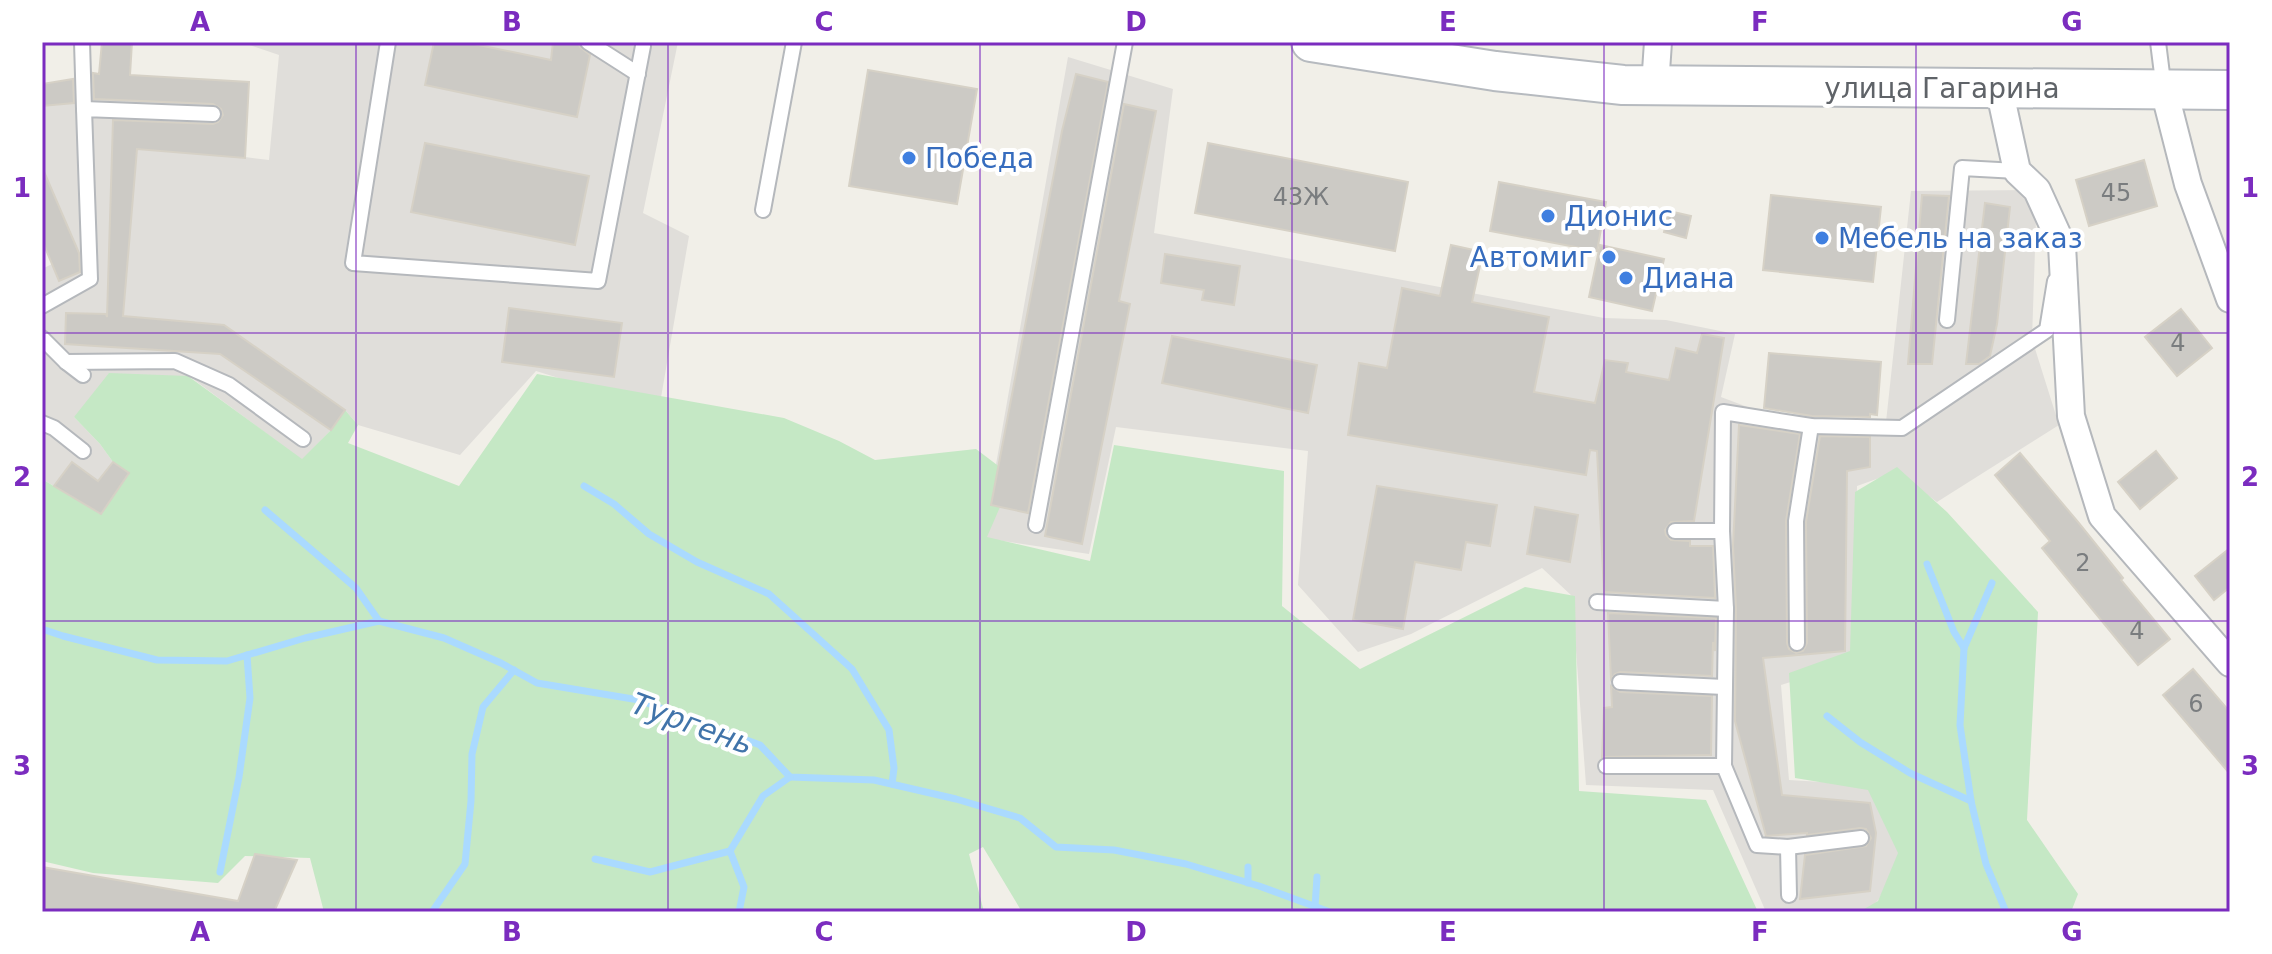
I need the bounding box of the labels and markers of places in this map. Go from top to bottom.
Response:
place label: Победа [925,142,1034,175]
marker: Победа [900,149,918,167]
place label: Дионис [1564,200,1673,233]
marker: Дионис [1539,207,1557,225]
place label: Мебель на заказ [1838,222,2083,255]
marker: Мебель на заказ [1813,229,1831,247]
place label: Автомиг [1470,241,1593,274]
marker: Автомиг [1600,248,1618,266]
place label: Диана [1642,262,1735,295]
marker: Диана [1617,269,1635,287]

